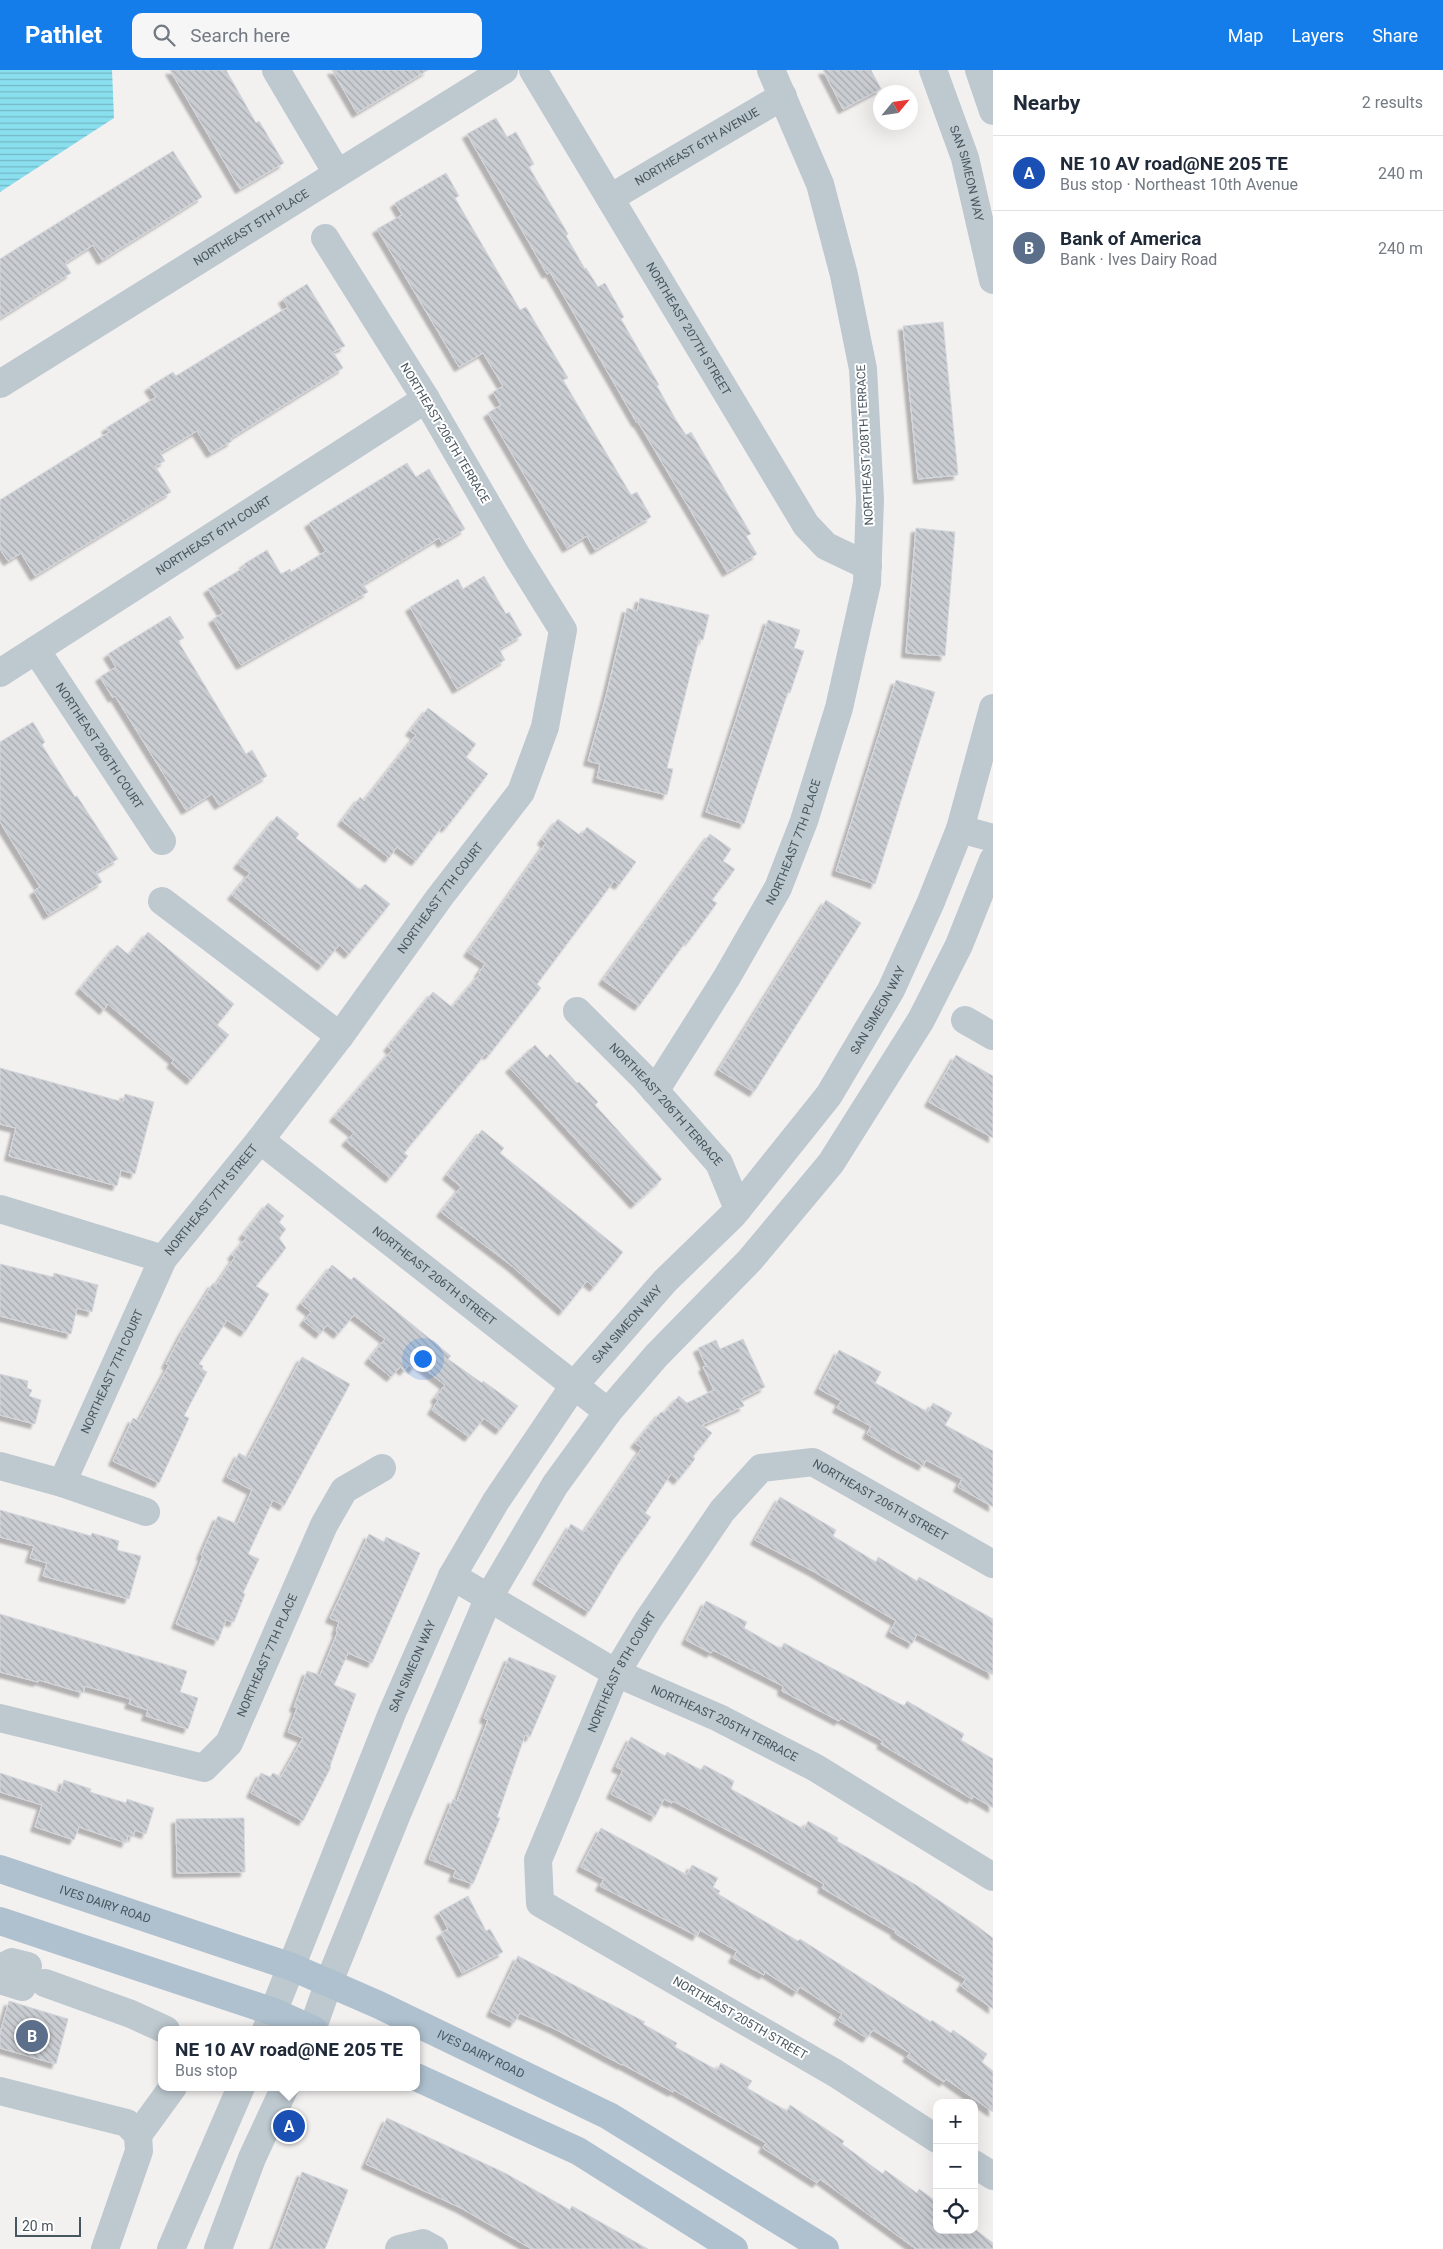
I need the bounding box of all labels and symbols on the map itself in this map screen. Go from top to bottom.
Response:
north arrow [873,85,918,130]
street label: NORTHEAST 6TH AVENUE [632,105,762,189]
street label: SAN SIMEON WAY [947,124,986,224]
street label: NORTHEAST 5TH PLACE [191,186,312,269]
street label: NORTHEAST 207TH STREET [643,260,734,398]
street label: NORTHEAST 206TH TERRACE [398,360,493,506]
street label: NORTHEAST 208TH TERRACE [854,364,876,526]
street label: NORTHEAST 6TH COURT [153,493,274,578]
street label: NORTHEAST 206TH COURT [53,680,146,812]
street label: NORTHEAST 7TH PLACE [763,777,824,907]
street label: NORTHEAST 7TH COURT [394,840,486,956]
street label: SAN SIMEON WAY [848,963,908,1057]
street label: NORTHEAST 206TH TERRACE [606,1040,725,1169]
street label: NORTHEAST 7TH STREET [162,1141,261,1258]
street label: NORTHEAST 206TH STREET [370,1224,499,1329]
street label: SAN SIMEON WAY [589,1282,665,1366]
street label: NORTHEAST 7TH COURT [78,1308,146,1436]
your location [410,1346,436,1372]
street label: NORTHEAST 206TH STREET [810,1456,950,1544]
street label: NORTHEAST 7TH PLACE [234,1591,300,1719]
street label: NORTHEAST 8TH COURT [585,1609,659,1735]
street label: SAN SIMEON WAY [386,1618,439,1715]
street label: NORTHEAST 205TH TERRACE [649,1682,800,1764]
street label: IVES DAIRY ROAD [58,1883,153,1926]
street label: NORTHEAST 205TH STREET [670,1974,810,2062]
pin: B [16,2017,48,2055]
street label: IVES DAIRY ROAD [435,2027,527,2081]
pin: A [273,2107,305,2145]
scale bar [15,2214,81,2237]

